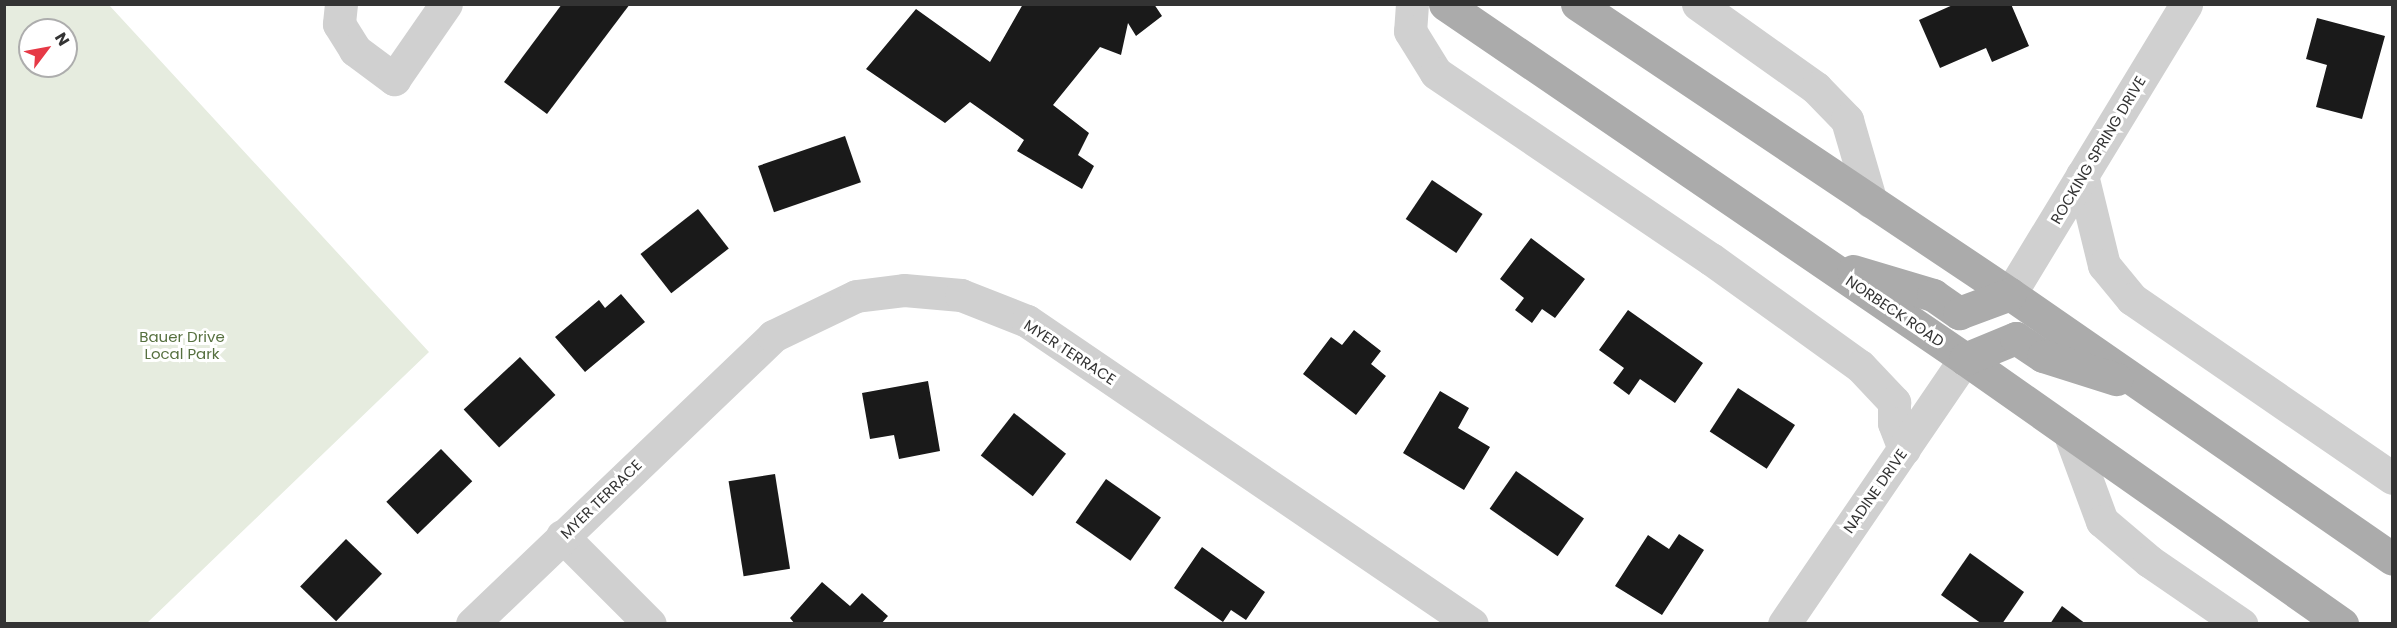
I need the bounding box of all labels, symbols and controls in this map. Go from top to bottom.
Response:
north arrow [18,18,78,78]
text: N [49,28,75,50]
street label: ROCKING SPRING DRIVE [2047,73,2149,227]
street label: NORBECK ROAD [1842,272,1948,350]
street label: MYER TERRACE [1021,316,1119,388]
park label: Bauer Drive Local Park [139,327,225,362]
street label: NADINE DRIVE [1839,446,1911,536]
street label: MYER TERRACE [557,456,645,542]

